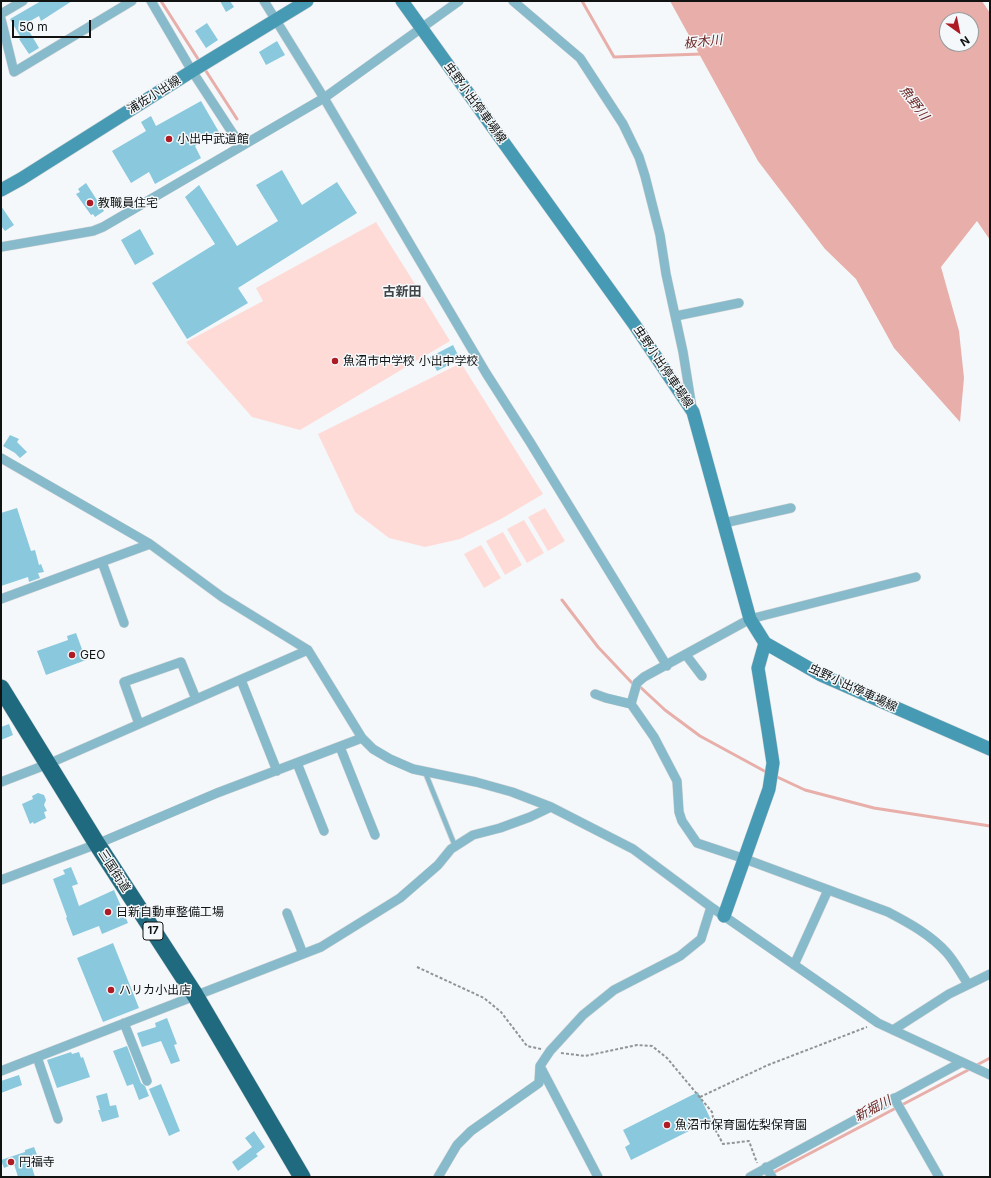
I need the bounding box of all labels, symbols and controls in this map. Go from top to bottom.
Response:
scale bar [14,12,93,38]
north arrow [939,12,979,52]
text: 50 m [19,19,48,34]
water label: 板木川 [683,32,723,52]
text: N [958,33,972,49]
street label: 虫野小出停車場線 [441,60,509,146]
street label: 浦佐小出線 [125,73,183,117]
water label: 魚野川 [896,83,932,123]
place label: 小出中武道館 [177,132,249,146]
marker: 小出中武道館 [164,134,174,144]
place label: 教職員住宅 [98,196,158,210]
marker: 教職員住宅 [85,198,95,208]
district label: 古新田 [383,284,421,300]
street label: 虫野小出停車場線 [630,323,696,411]
place label: 魚沼市中学校 小出中学校 [343,354,478,368]
marker: 魚沼市中学校 小出中学校 [330,356,340,366]
place label: GEO [80,648,105,662]
marker: GEO [67,650,77,660]
street label: 虫野小出停車場線 [806,661,900,715]
street label: 三国街道 [95,847,133,895]
place label: 日新自動車整備工場 [116,905,224,919]
marker: 日新自動車整備工場 [103,907,113,917]
road number: 17 [143,922,163,940]
place label: ハリカ小出店 [119,983,191,997]
marker: ハリカ小出店 [106,985,116,995]
water label: 新堀川 [852,1093,894,1125]
place label: 魚沼市保育園佐梨保育園 [675,1118,807,1132]
marker: 魚沼市保育園佐梨保育園 [662,1120,672,1130]
place label: 円福寺 [19,1155,55,1169]
marker: 円福寺 [6,1157,16,1167]

